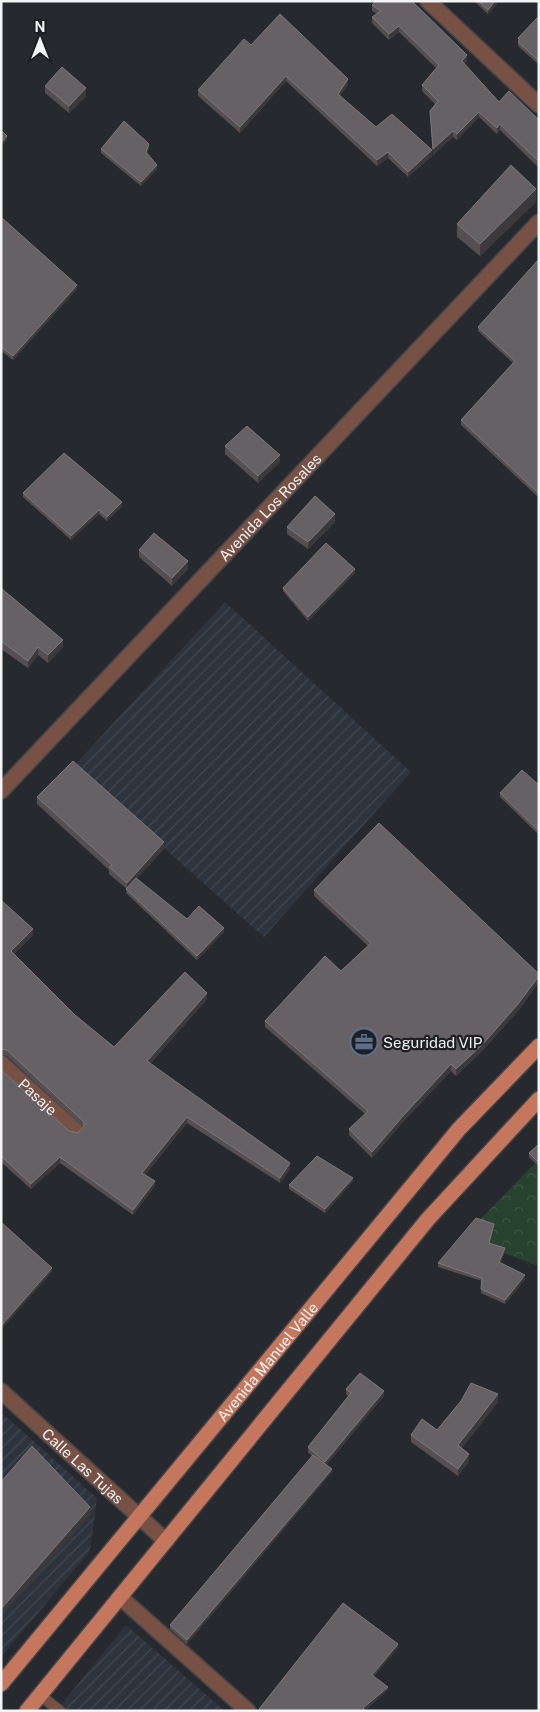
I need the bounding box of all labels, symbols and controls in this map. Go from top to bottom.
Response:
north arrow [15,15,65,65]
text: N [35,19,45,35]
street label: Avenida Los Rosales [215,450,324,564]
office icon: Seguridad VIP [349,1027,379,1057]
place label: Seguridad VIP [383,1034,483,1051]
street label: Pasaje [15,1075,61,1118]
street label: Avenida Manuel Valle [213,1299,321,1424]
street label: Calle Las Tujas [39,1425,127,1507]

